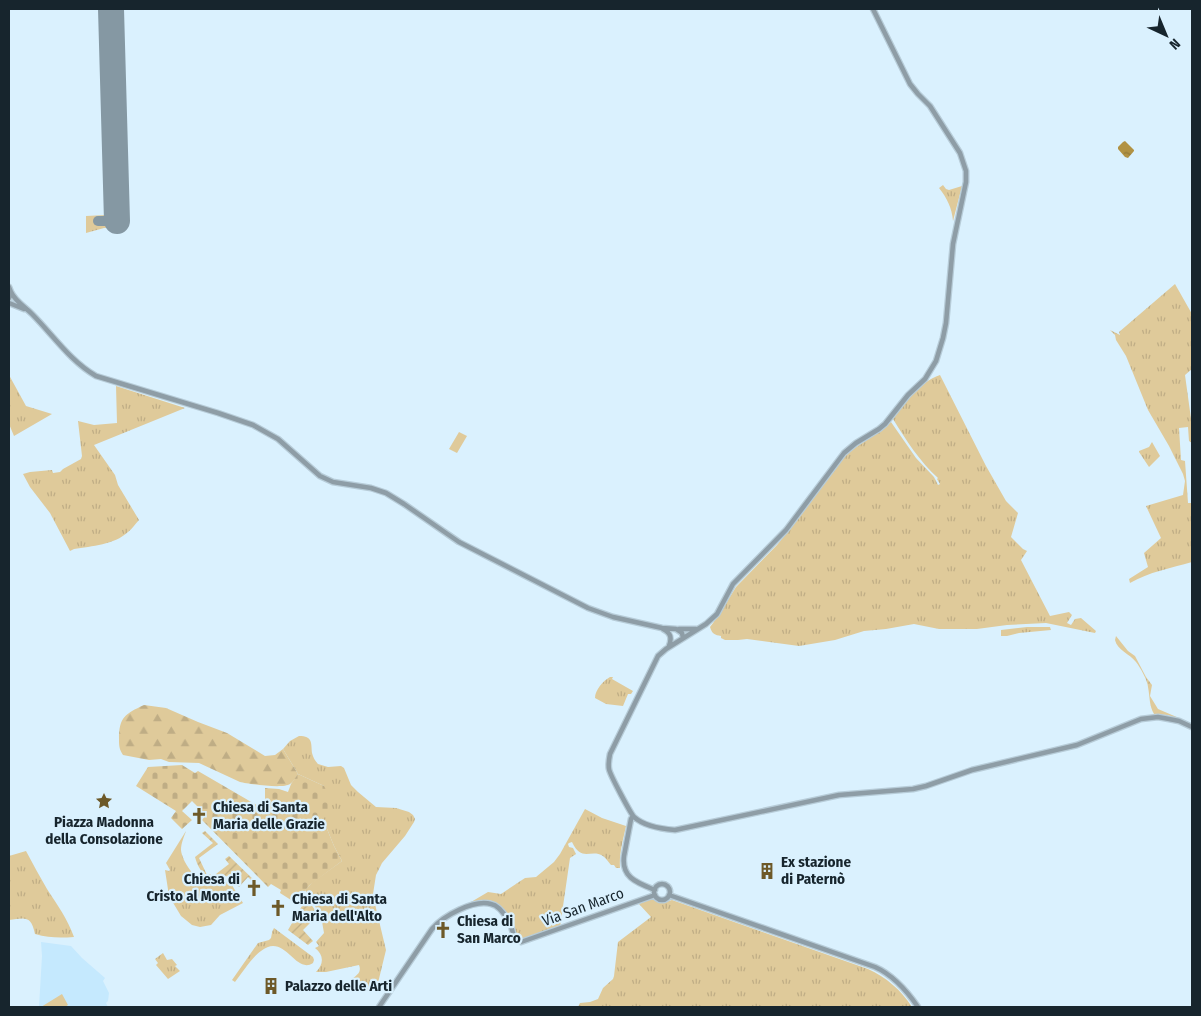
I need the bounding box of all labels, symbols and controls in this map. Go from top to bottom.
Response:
north arrow [1141,10,1191,60]
text: N [1166,35,1184,53]
place icon: Piazza Madonna della Consolazione [94,791,114,811]
place label: Chiesa di Santa Maria delle Grazie [213,798,325,833]
church icon: Chiesa di Santa Maria delle Grazie [189,806,209,826]
place label: Piazza Madonna della Consolazione [45,813,163,848]
place label: Ex stazione di Paternò [781,853,851,888]
building icon: Ex stazione di Paternò [757,861,777,881]
place label: Chiesa di Cristo al Monte [146,870,240,905]
church icon: Chiesa di Cristo al Monte [244,878,264,898]
street label: Via San Marco [540,884,626,930]
place label: Chiesa di Santa Maria dell'Alto [292,890,388,925]
church icon: Chiesa di Santa Maria dell'Alto [268,898,288,918]
place label: Chiesa di San Marco [457,912,521,947]
church icon: Chiesa di San Marco [433,920,453,940]
building icon: Palazzo delle Arti [261,976,281,996]
place label: Palazzo delle Arti [285,977,392,995]

